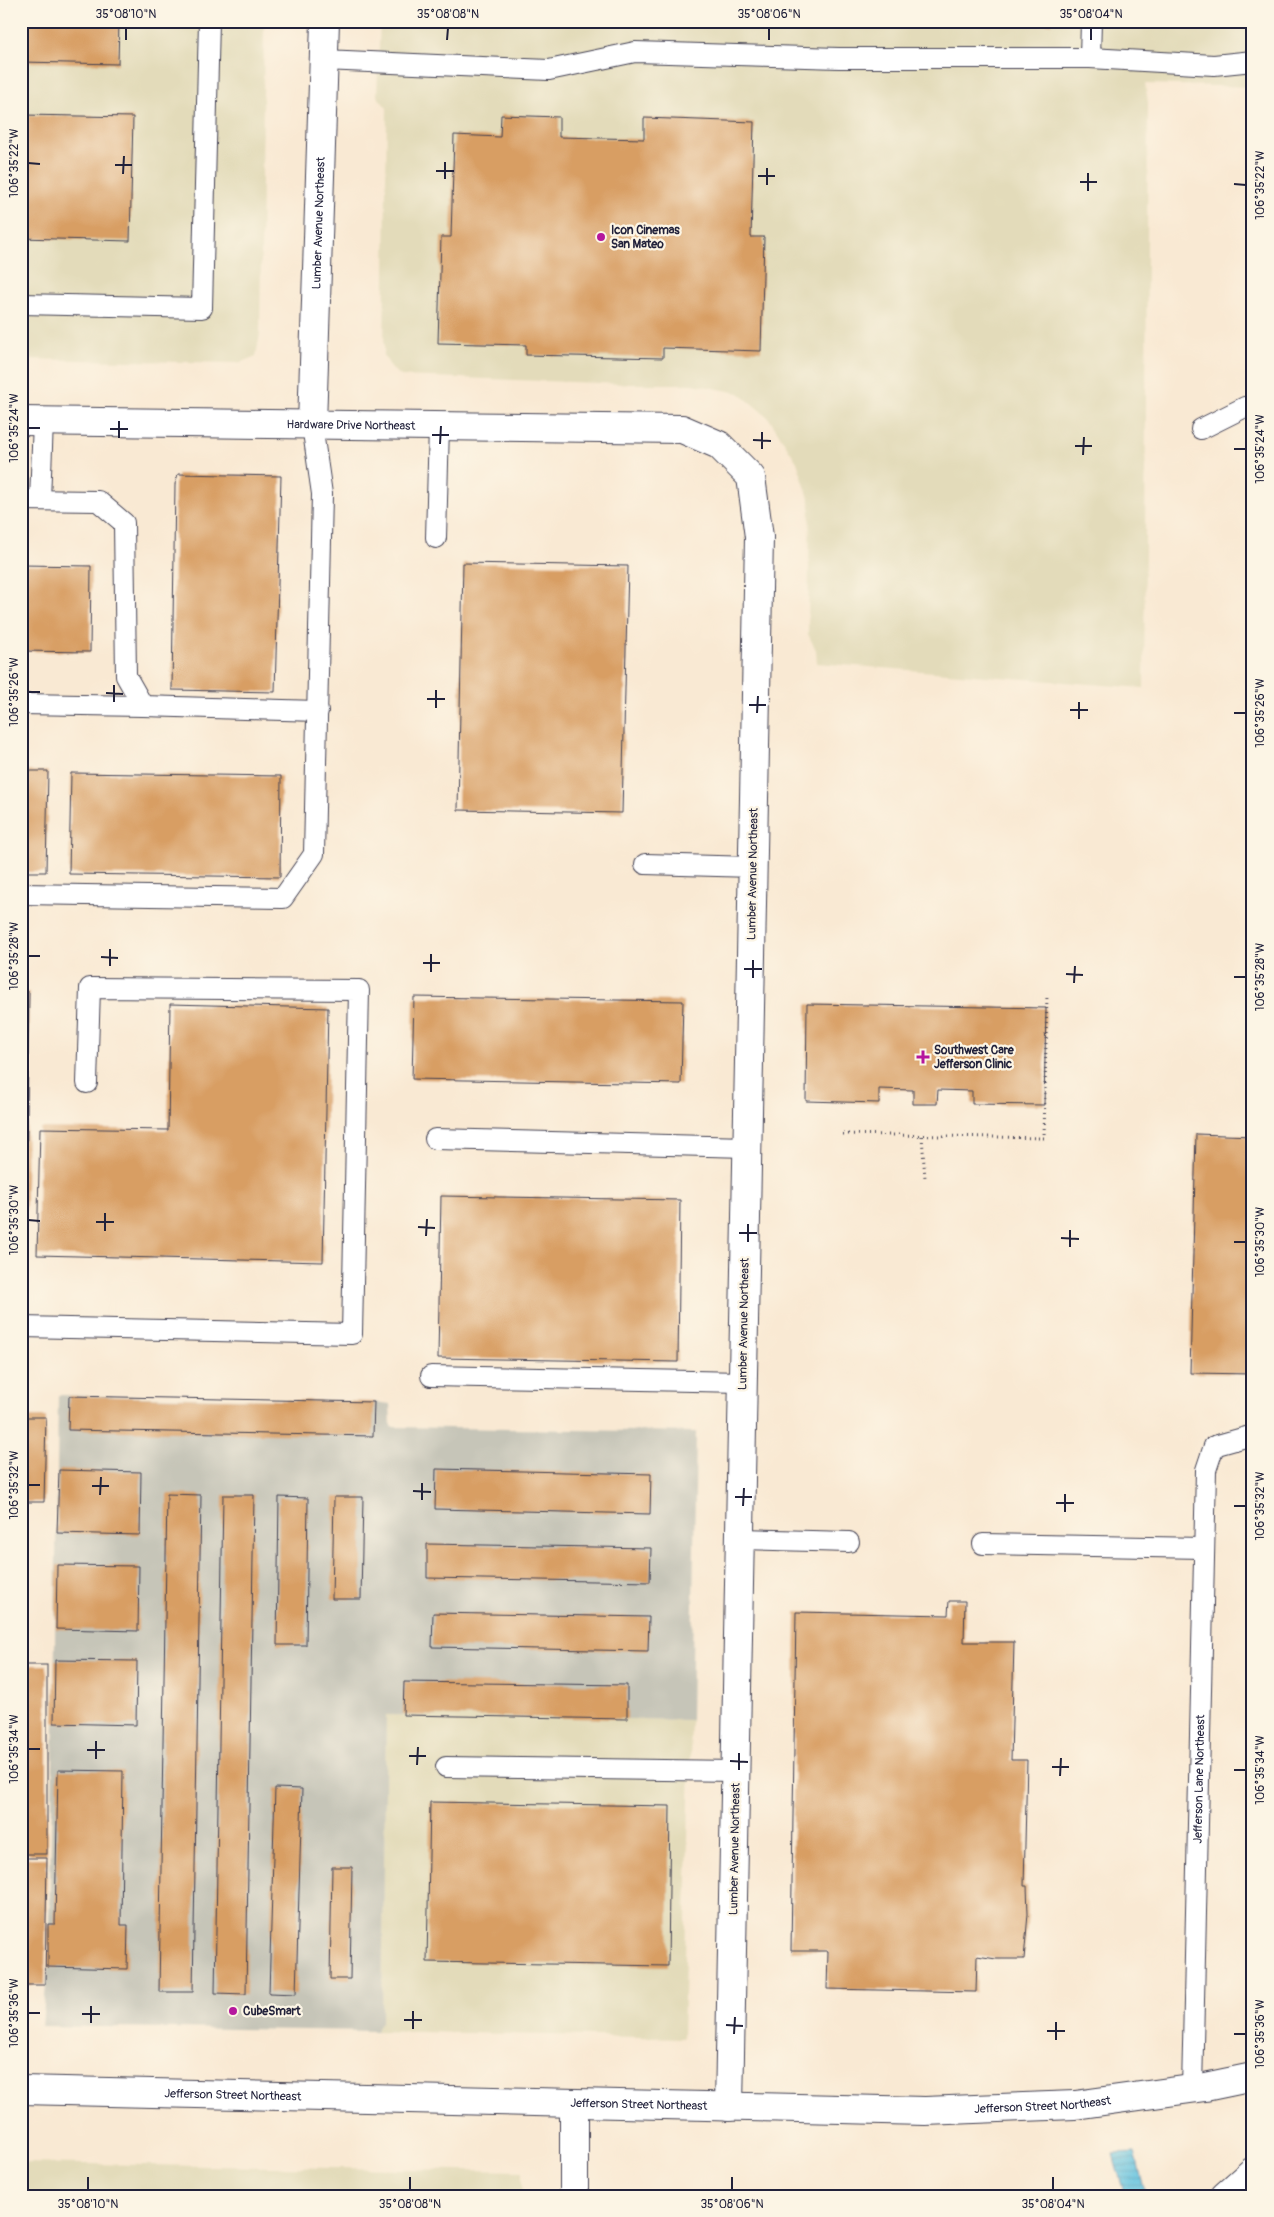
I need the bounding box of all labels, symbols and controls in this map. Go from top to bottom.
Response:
text: 35°08'10"N [96,7,156,22]
text: 35°08'08"N [417,7,479,22]
text: 35°08'06"N [737,7,801,22]
text: 35°08'04"N [1059,7,1123,22]
text: 106°35'22"W [7,128,22,198]
text: 106°35'22"W [1253,150,1268,220]
street label: Lumber Avenue Northeast [309,156,328,290]
place label: Icon Cinemas San Mateo [611,223,680,252]
marker: Icon Cinemas San Mateo [595,231,607,243]
text: 106°35'24"W [7,393,22,463]
text: 106°35'24"W [1253,414,1268,484]
street label: Hardware Drive Northeast [286,417,416,433]
text: 106°35'26"W [7,657,22,727]
text: 106°35'26"W [1253,678,1268,748]
street label: Lumber Avenue Northeast [744,808,762,940]
text: 106°35'28"W [7,922,22,990]
text: 106°35'28"W [1253,943,1268,1011]
place label: Southwest Care Jefferson Clinic [934,1043,1015,1072]
marker: Southwest Care Jefferson Clinic [916,1050,930,1064]
text: 106°35'30"W [7,1185,22,1255]
text: 106°35'30"W [1253,1207,1268,1277]
street label: Lumber Avenue Northeast [735,1258,753,1390]
text: 106°35'32"W [7,1450,22,1520]
text: 106°35'32"W [1253,1471,1268,1541]
text: 106°35'34"W [7,1714,22,1784]
street label: Jefferson Lane Northeast [1190,1714,1208,1844]
text: 106°35'34"W [1253,1735,1268,1805]
street label: Lumber Avenue Northeast [726,1783,744,1915]
text: 106°35'36"W [7,1978,22,2048]
text: 106°35'36"W [1253,1999,1268,2069]
place label: CubeSmart [243,2004,302,2019]
marker: CubeSmart [227,2005,239,2017]
street label: Jefferson Street Northeast [164,2086,302,2104]
street label: Jefferson Street Northeast [974,2093,1112,2117]
street label: Jefferson Street Northeast [570,2095,708,2113]
text: 35°08'10"N [58,2197,118,2212]
text: 35°08'08"N [379,2197,441,2212]
text: 35°08'06"N [700,2197,764,2212]
text: 35°08'04"N [1021,2197,1085,2212]

